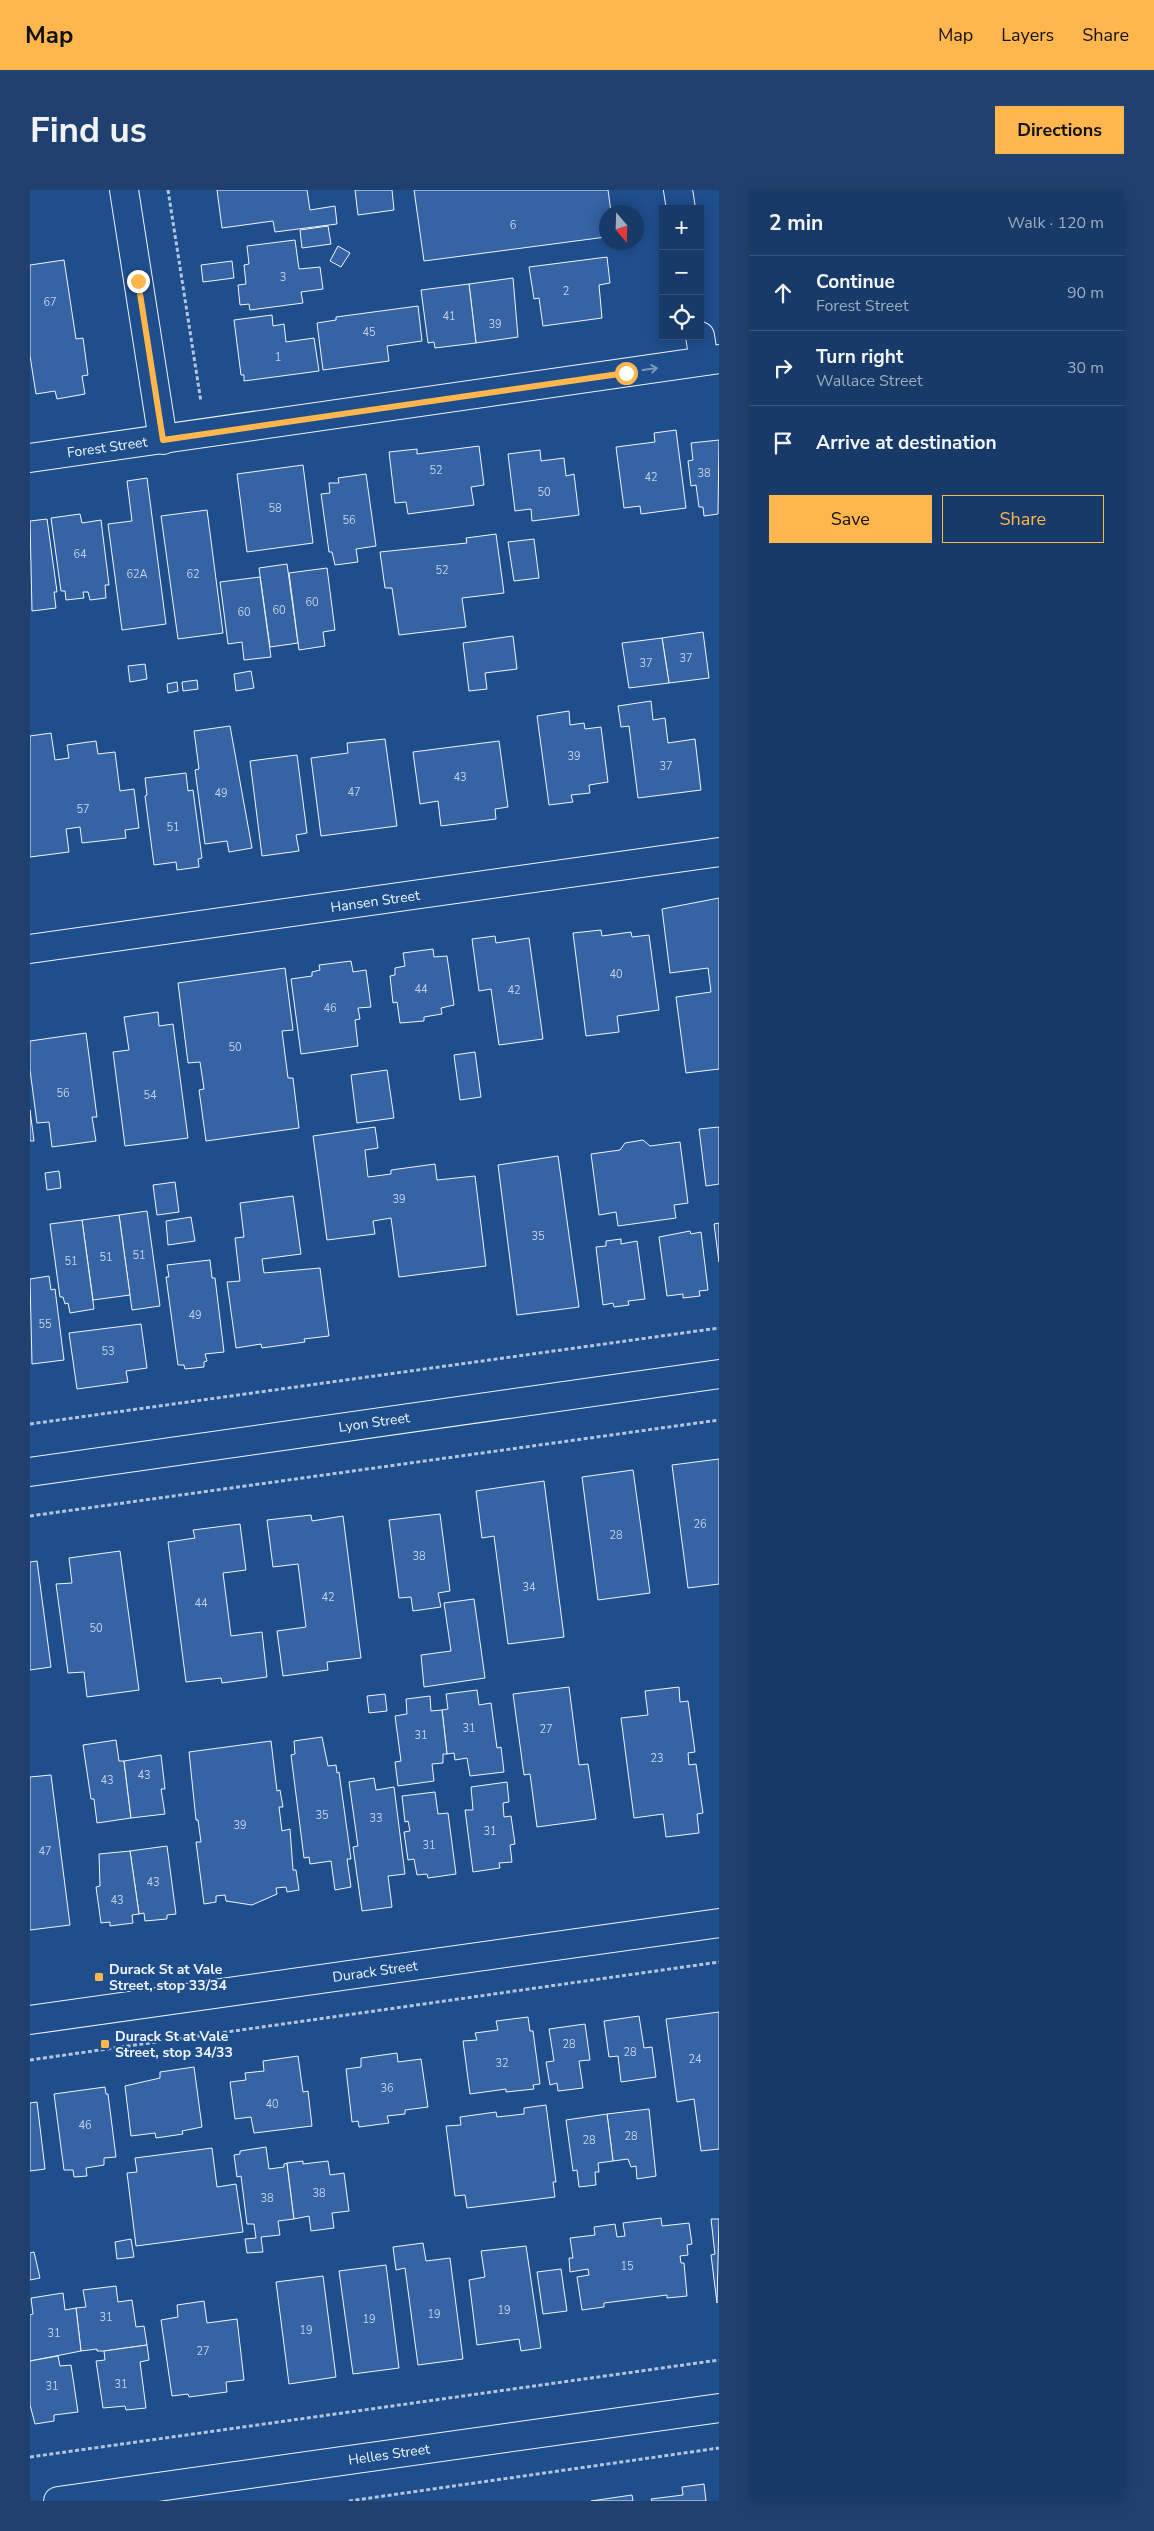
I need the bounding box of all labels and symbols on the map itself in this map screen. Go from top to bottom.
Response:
north arrow [599,205,644,250]
house number: 6 [510,218,517,233]
route end [127,270,150,293]
house number: 3 [280,270,286,285]
house number: 2 [563,284,569,299]
house number: 67 [43,295,57,310]
house number: 41 [442,309,456,324]
house number: 39 [488,317,502,332]
house number: 45 [362,325,376,340]
house number: 1 [275,350,281,365]
route start [615,362,638,385]
one-way arrow [642,364,658,374]
street label: Forest Street [66,432,149,463]
house number: 52 [429,463,443,478]
house number: 38 [697,466,711,481]
house number: 42 [644,470,658,485]
house number: 50 [537,485,551,500]
house number: 58 [268,501,282,516]
house number: 56 [342,513,356,528]
house number: 64 [73,547,87,562]
house number: 52 [435,563,449,578]
house number: 62A [126,567,148,582]
house number: 62 [186,567,200,582]
house number: 60 [305,595,319,610]
house number: 60 [272,603,286,618]
house number: 60 [237,605,251,620]
house number: 37 [679,651,693,666]
house number: 37 [639,656,653,671]
house number: 39 [567,749,581,764]
house number: 37 [659,759,673,774]
house number: 43 [453,770,467,785]
house number: 47 [347,785,361,800]
house number: 49 [214,786,228,801]
house number: 57 [76,802,90,817]
house number: 51 [166,820,180,835]
street label: Hansen Street [329,886,421,917]
house number: 40 [609,967,623,982]
house number: 44 [414,982,428,997]
house number: 42 [507,983,521,998]
house number: 46 [323,1001,337,1016]
house number: 50 [228,1040,242,1055]
house number: 56 [56,1086,70,1101]
house number: 54 [143,1088,157,1103]
house number: 39 [392,1192,406,1207]
house number: 35 [531,1229,545,1244]
house number: 51 [132,1248,146,1263]
house number: 51 [99,1250,113,1265]
house number: 51 [64,1254,78,1269]
house number: 49 [188,1308,202,1323]
house number: 55 [38,1317,52,1332]
house number: 53 [101,1344,115,1359]
street label: Lyon Street [337,1408,411,1437]
house number: 26 [693,1517,707,1532]
house number: 28 [609,1528,623,1543]
house number: 38 [412,1549,426,1564]
house number: 34 [522,1580,536,1595]
house number: 42 [321,1590,335,1605]
house number: 44 [194,1596,208,1611]
house number: 50 [89,1621,103,1636]
house number: 31 [462,1721,476,1736]
house number: 27 [539,1722,553,1737]
house number: 31 [414,1728,428,1743]
house number: 23 [650,1751,664,1766]
house number: 43 [137,1768,151,1783]
house number: 43 [100,1773,114,1788]
house number: 35 [315,1808,329,1823]
house number: 33 [369,1811,383,1826]
house number: 39 [233,1818,247,1833]
house number: 31 [483,1824,497,1839]
house number: 31 [422,1838,436,1853]
house number: 47 [38,1844,52,1859]
house number: 43 [146,1875,160,1890]
house number: 43 [110,1893,124,1908]
street label: Durack Street [331,1956,419,1987]
place label: Durack St at Vale Street, stop 33/34 [109,1960,227,1995]
marker: Durack St at Vale Street, stop 33/34 [93,1971,105,1983]
place label: Durack St at Vale Street, stop 34/33 [115,2027,233,2062]
house number: 28 [562,2037,576,2052]
marker: Durack St at Vale Street, stop 34/33 [99,2038,111,2050]
house number: 28 [623,2045,637,2060]
house number: 24 [688,2052,702,2067]
house number: 32 [495,2056,509,2071]
house number: 36 [380,2081,394,2096]
house number: 40 [265,2097,279,2112]
house number: 46 [78,2118,92,2133]
house number: 28 [624,2129,638,2144]
house number: 28 [582,2133,596,2148]
house number: 38 [312,2186,326,2201]
house number: 38 [260,2191,274,2206]
house number: 15 [620,2259,634,2274]
house number: 19 [497,2303,511,2318]
house number: 19 [427,2307,441,2322]
house number: 31 [99,2310,113,2325]
house number: 19 [362,2312,376,2327]
house number: 19 [299,2323,313,2338]
house number: 31 [47,2326,61,2341]
house number: 27 [196,2344,210,2359]
house number: 31 [114,2377,128,2392]
house number: 31 [45,2379,59,2394]
street label: Helles Street [347,2439,431,2470]

